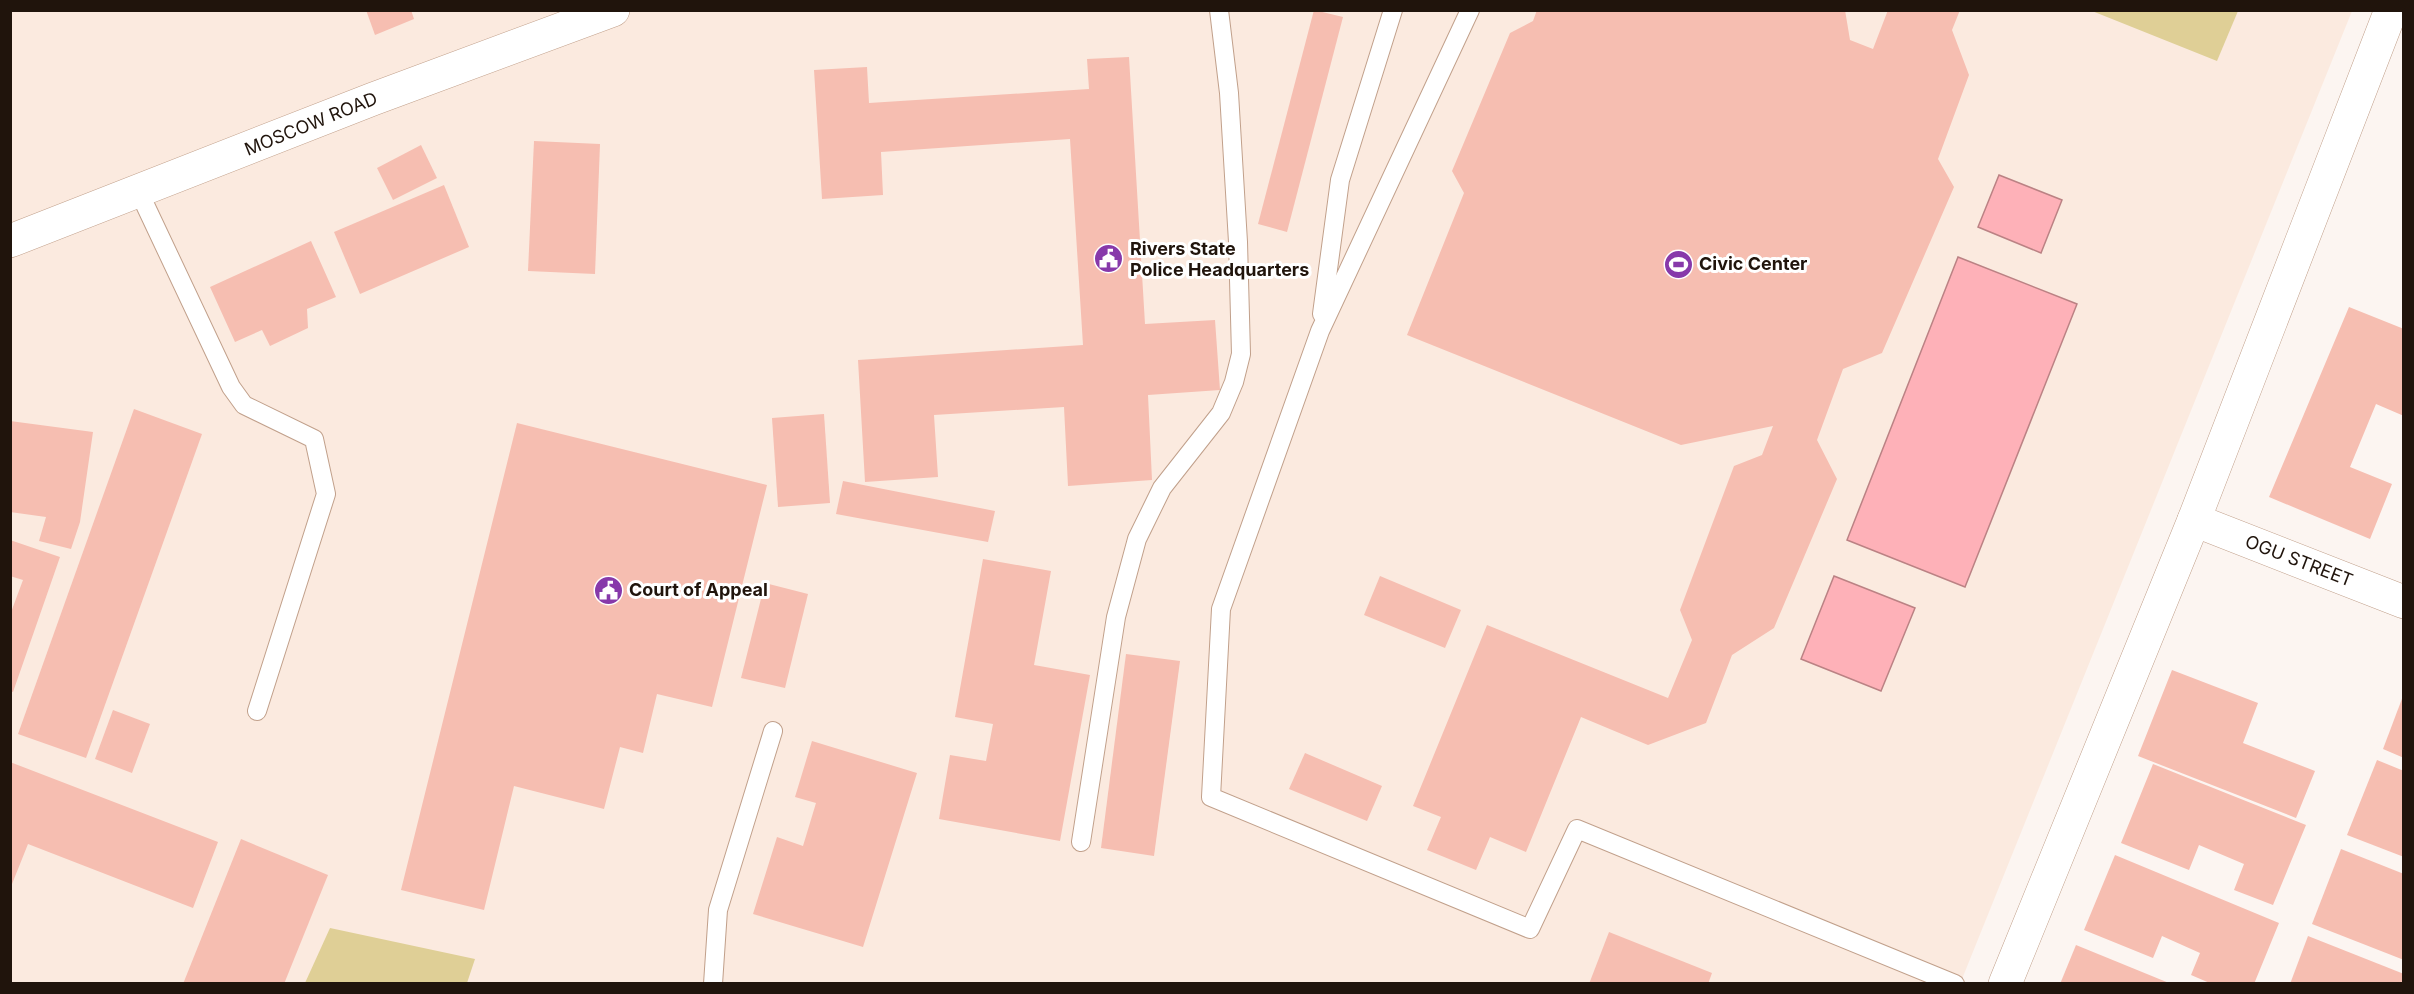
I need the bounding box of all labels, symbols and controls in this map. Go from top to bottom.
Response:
street label: MOSCOW ROAD [241,87,380,160]
place label: Rivers State Police Headquarters [1130,238,1309,280]
public building icon: Rivers State Police Headquarters [1093,243,1125,275]
sports icon: Civic Center [1662,248,1694,280]
place label: Civic Center [1699,253,1807,274]
street label: OGU STREET [2242,530,2356,591]
public building icon: Court of Appeal [592,574,624,606]
place label: Court of Appeal [629,579,768,600]

